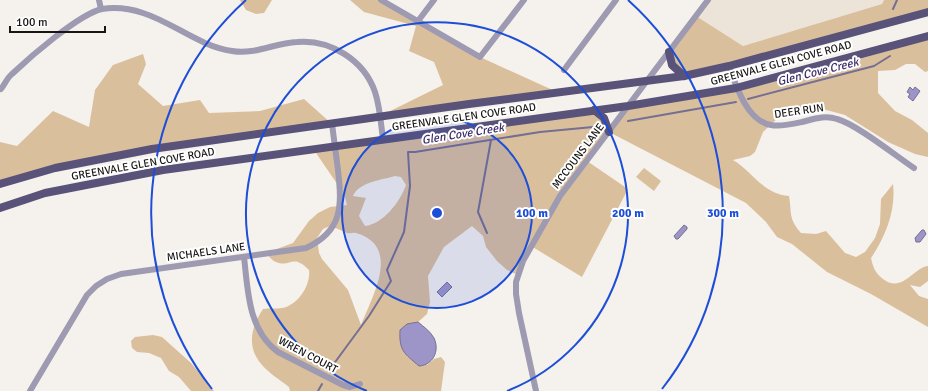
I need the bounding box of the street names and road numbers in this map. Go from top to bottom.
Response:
street label: GREENVALE GLEN COVE ROAD [709,38,853,88]
street label: GREENVALE GLEN COVE ROAD [391,100,537,134]
street label: DEER RUN [773,101,825,121]
street label: MCCOUNS LANE [549,121,607,191]
street label: GREENVALE GLEN COVE ROAD [70,145,216,183]
street label: MICHAELS LANE [166,240,246,264]
street label: WREN COURT [276,334,340,376]

